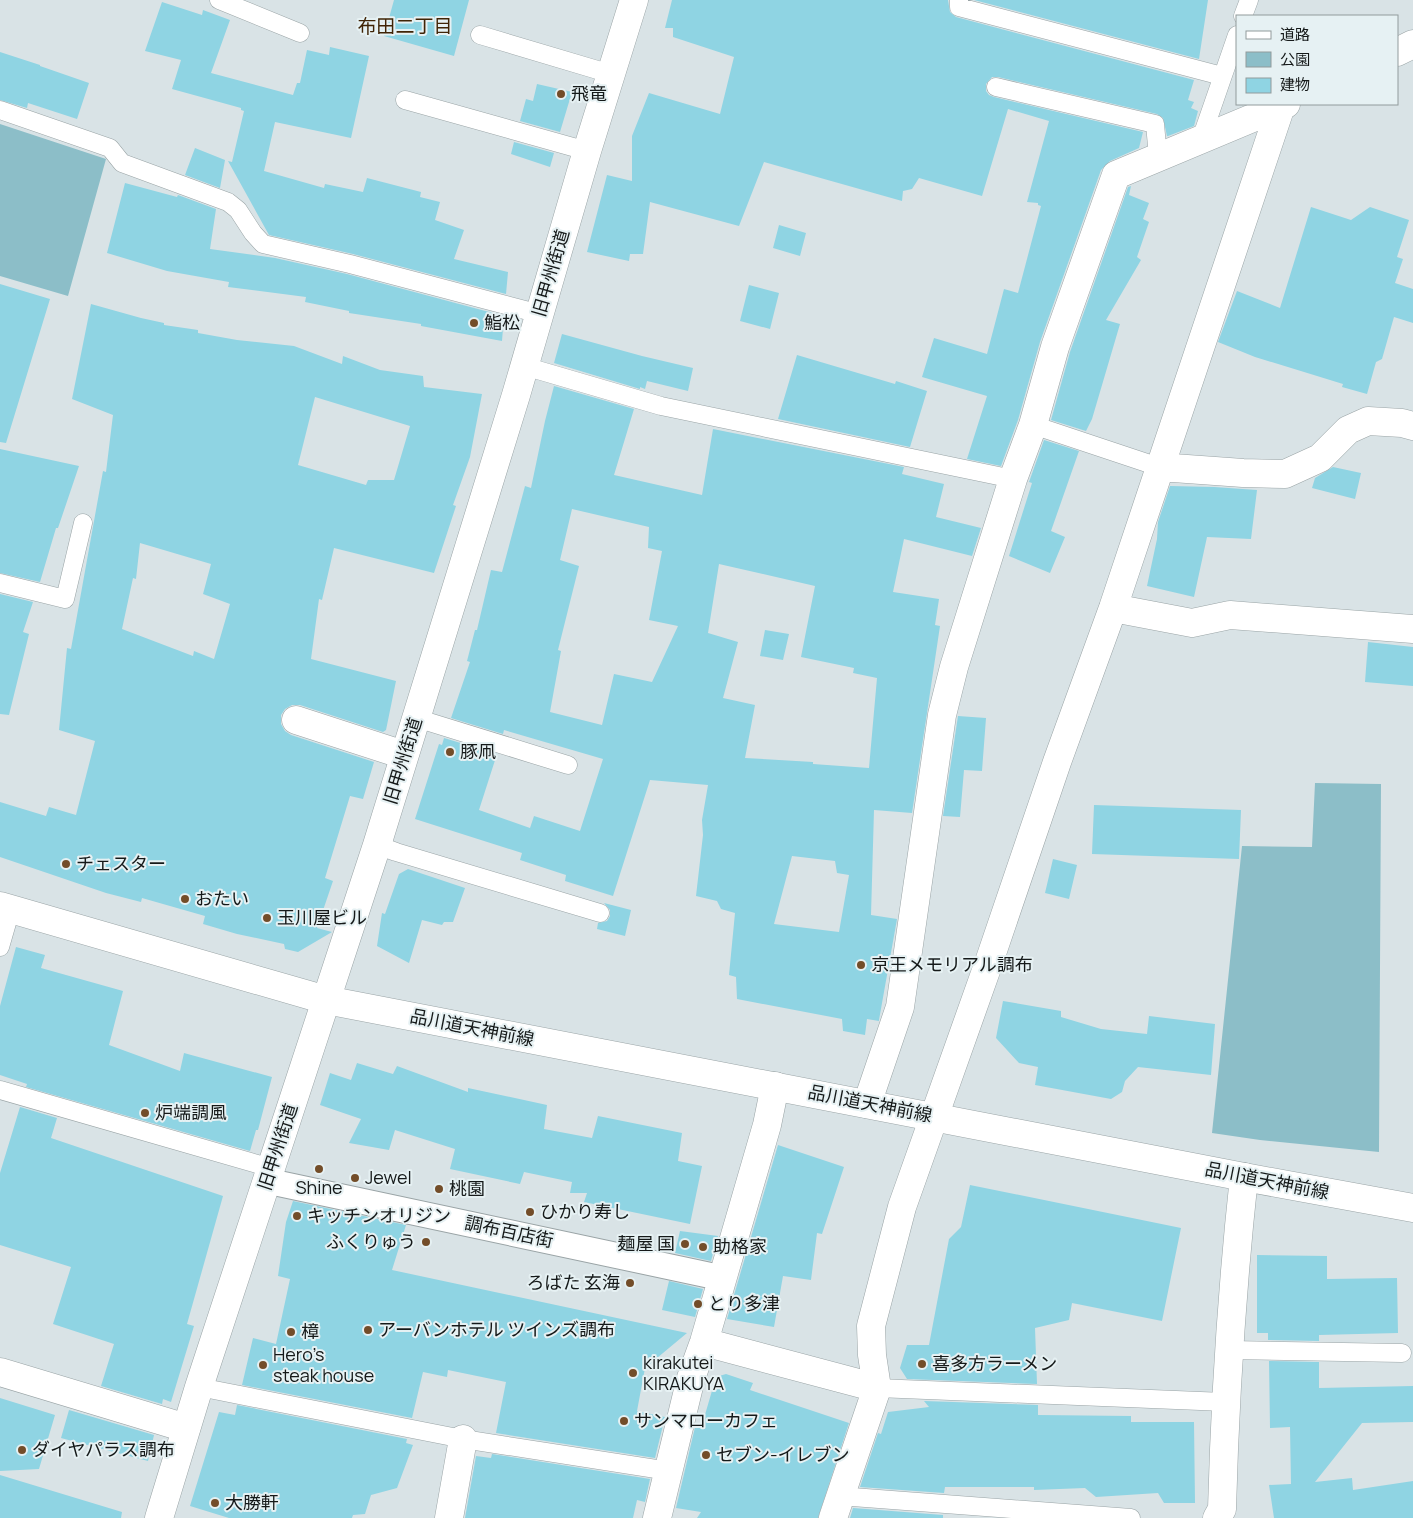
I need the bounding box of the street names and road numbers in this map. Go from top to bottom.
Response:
street label: 旧甲州街道 [526,226,574,319]
street label: 旧甲州街道 [377,714,427,807]
street label: 品川道天神前線 [408,1003,536,1051]
street label: 品川道天神前線 [806,1079,934,1127]
street label: 旧甲州街道 [252,1100,302,1193]
street label: 品川道天神前線 [1203,1156,1331,1204]
street label: 調布百店街 [463,1210,556,1252]

